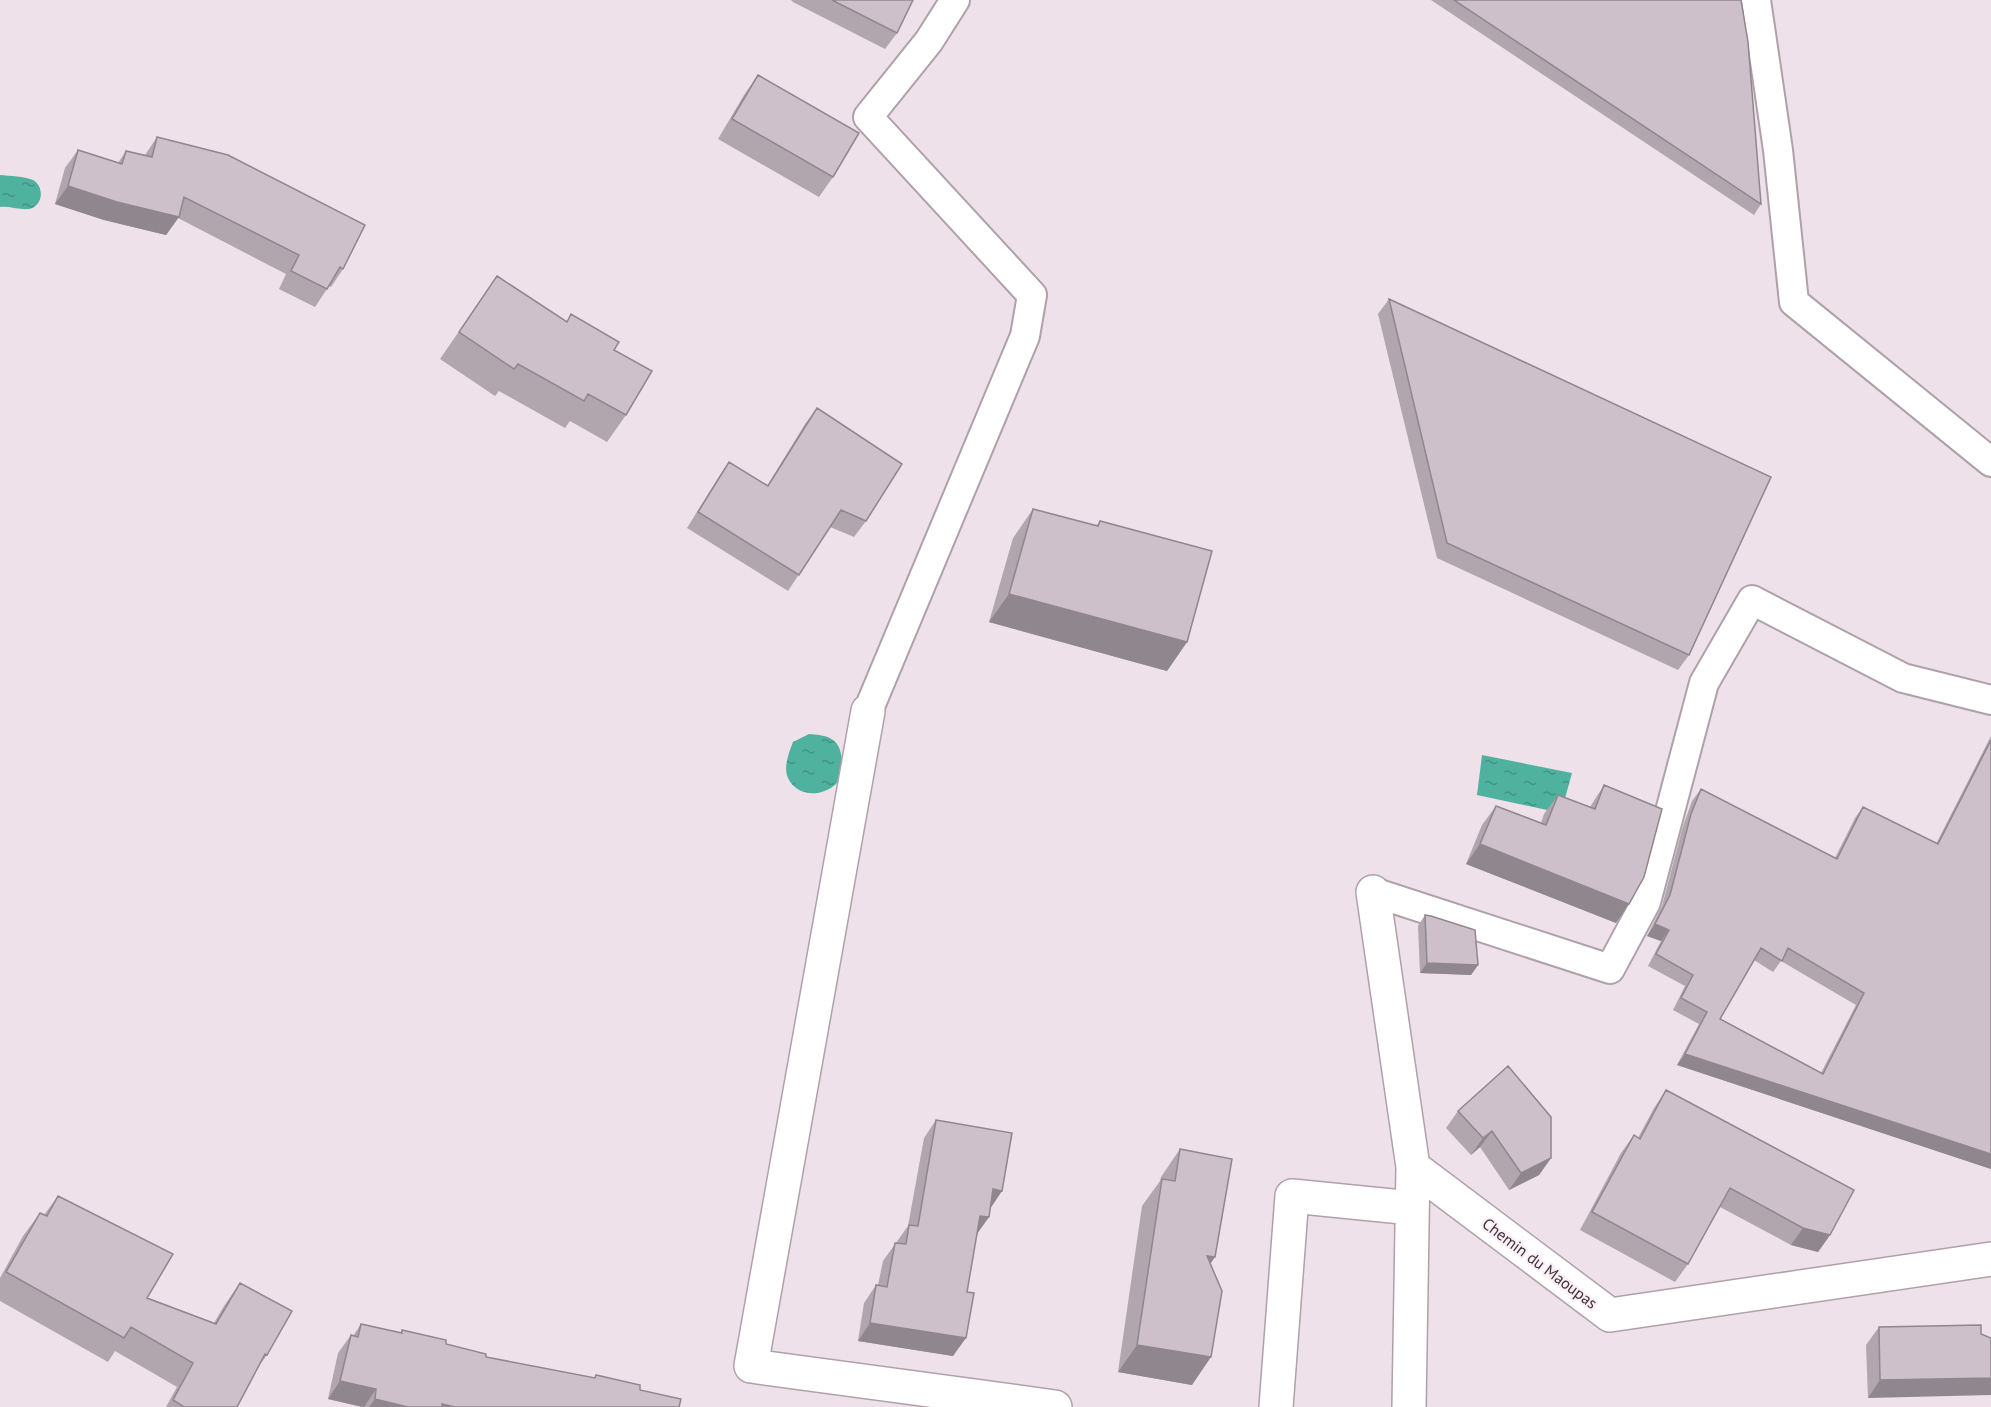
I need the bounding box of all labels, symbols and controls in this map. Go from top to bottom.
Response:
street label: Chemin du Maoupas [1478,1213,1602,1313]

